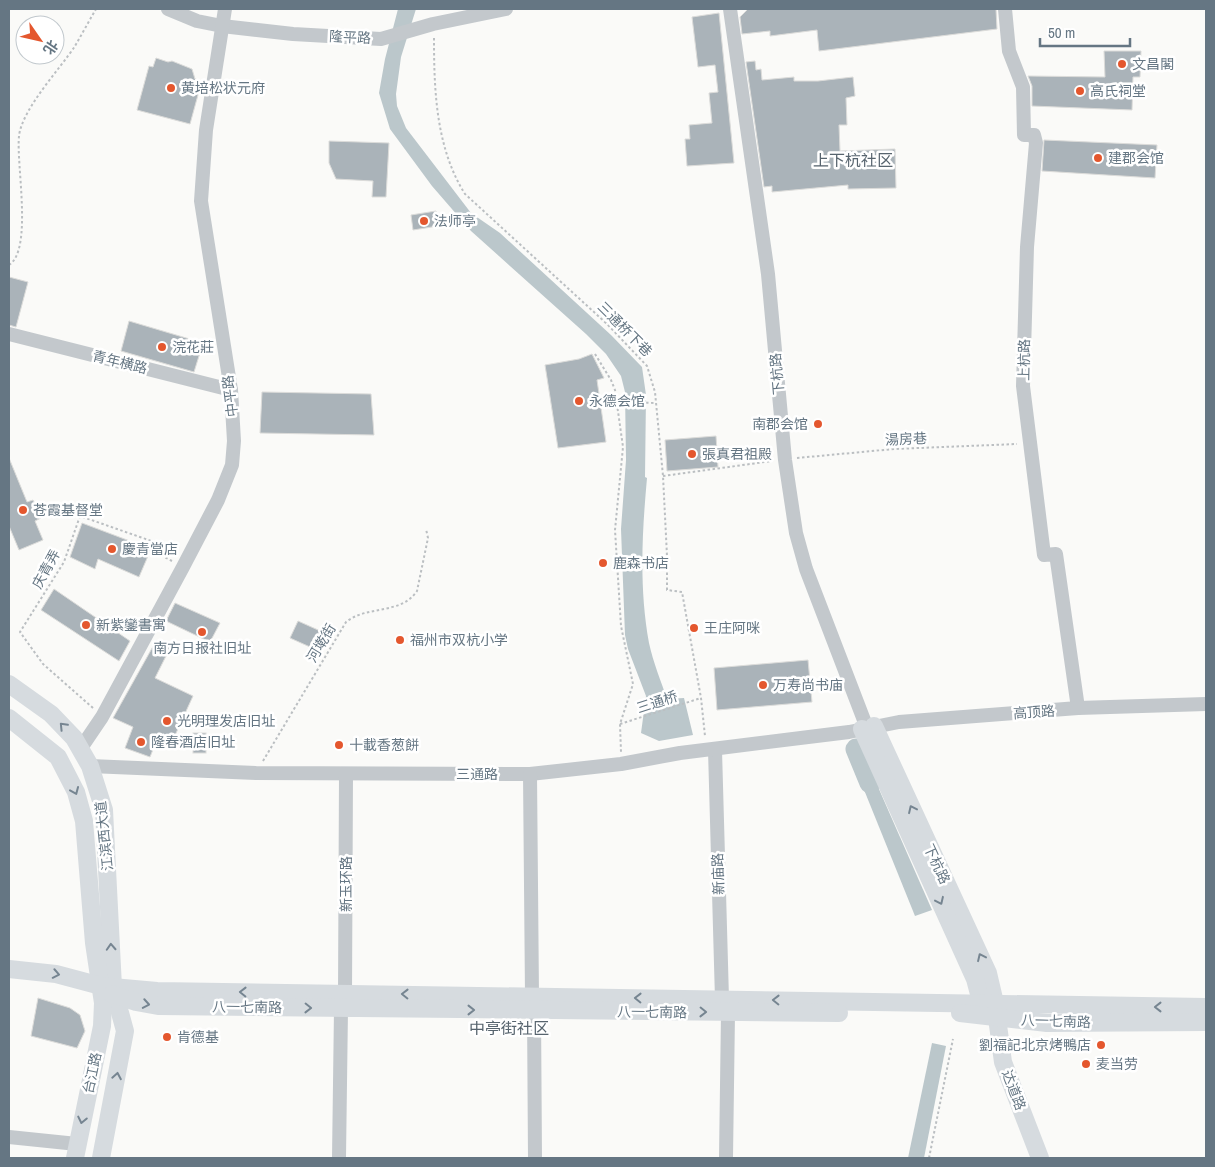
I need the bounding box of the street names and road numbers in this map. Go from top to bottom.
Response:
street label: 隆平路 [329,27,371,47]
street label: 三通桥下巷 [594,298,656,360]
street label: 上杭路 [1015,339,1033,381]
street label: 青年横路 [91,346,149,378]
street label: 下杭路 [766,352,788,396]
street label: 中平路 [219,374,241,418]
street label: 湯房巷 [885,429,927,449]
street label: 庆青弄 [28,546,64,592]
street label: 河墘街 [302,620,340,666]
street label: 三通桥 [634,687,680,717]
street label: 高顶路 [1012,702,1056,722]
street label: 三通路 [456,765,498,783]
street label: 江滨西大道 [91,800,117,872]
street label: 下杭路 [920,841,954,887]
street label: 新庙路 [708,853,728,895]
street label: 新玉环路 [337,856,355,912]
street label: 八一七南路 [212,997,282,1017]
street label: 八一七南路 [617,1002,687,1022]
street label: 八一七南路 [1021,1011,1091,1031]
street label: 台江路 [79,1051,105,1095]
street label: 达道路 [998,1067,1030,1113]

